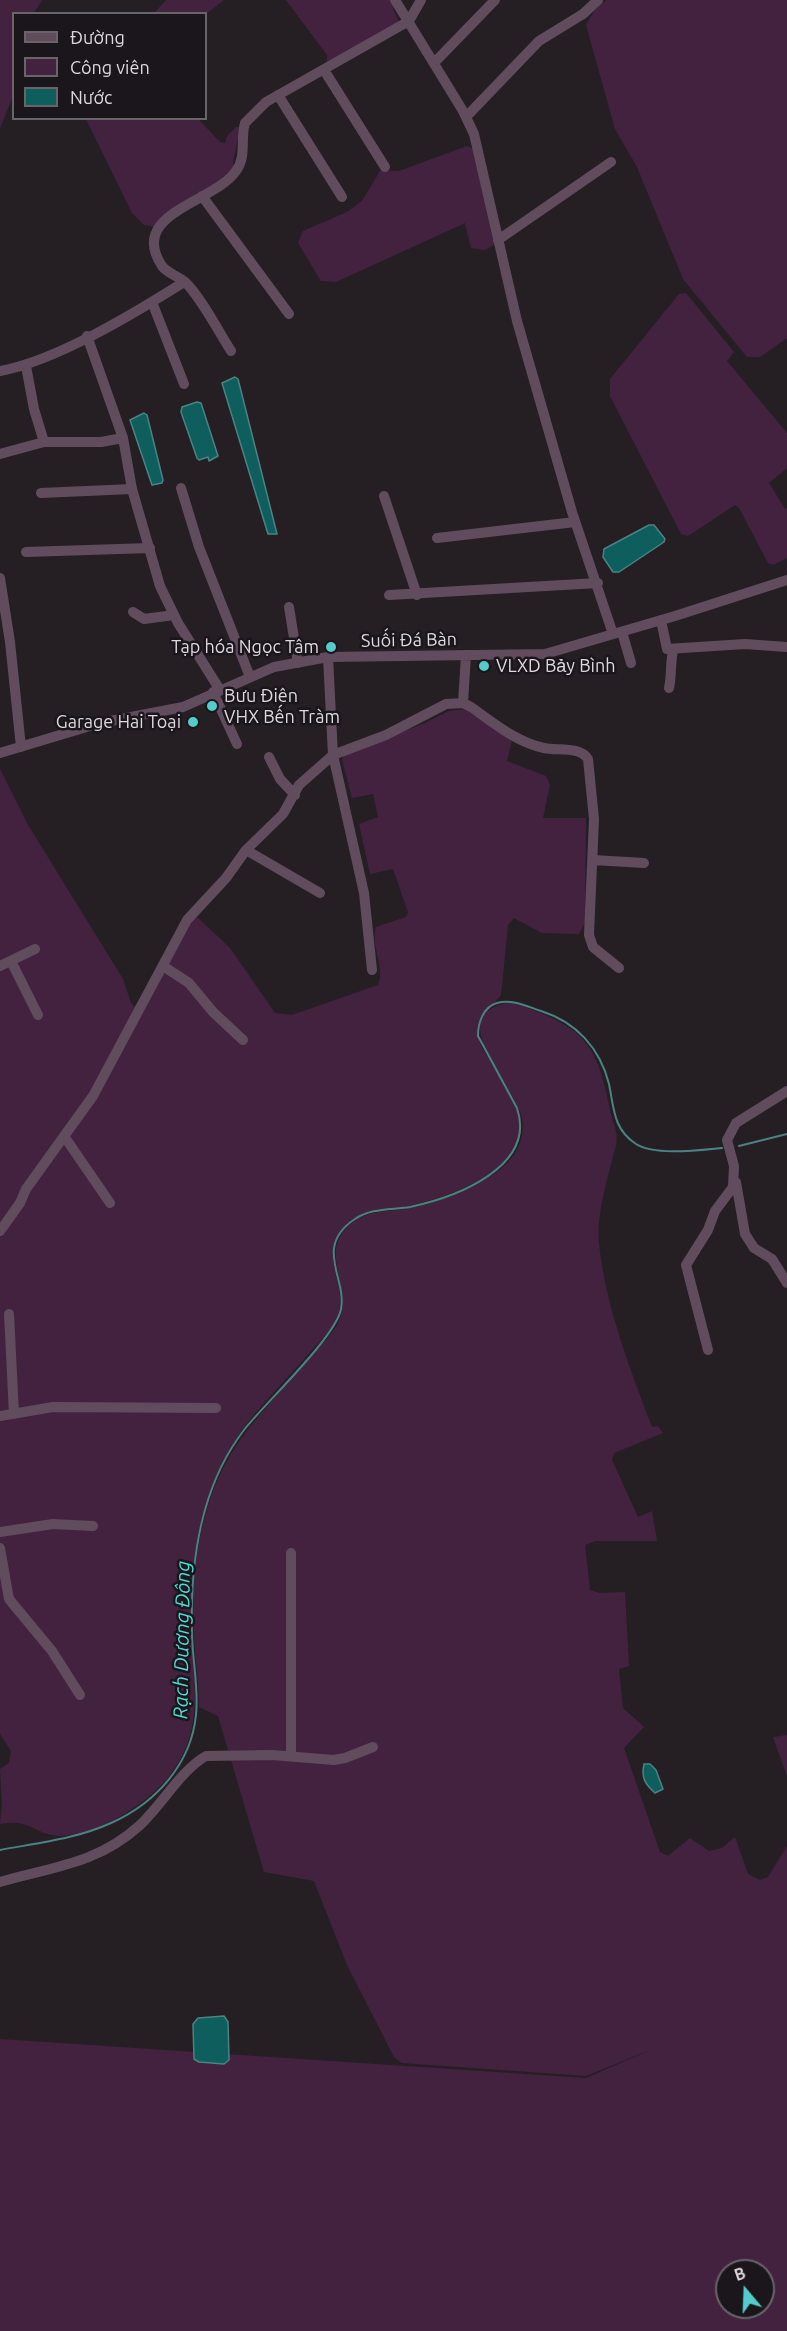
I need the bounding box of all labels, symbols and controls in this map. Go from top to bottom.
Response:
legend [12,12,207,120]
text: Đường [70,27,125,47]
text: Công viên [70,57,150,77]
text: Nước [70,87,112,107]
street label: Suối Đá Bàn [361,628,457,652]
place label: Tạp hóa Ngọc Tâm [171,636,319,658]
marker: Tạp hóa Ngọc Tâm [324,640,338,654]
place label: VLXD Bảy Bình [496,655,615,677]
marker: VLXD Bảy Bình [477,659,491,673]
place label: Bưu Điện VHX Bến Tràm [224,685,340,728]
marker: Bưu Điện VHX Bến Tràm [205,699,219,713]
place label: Garage Hai Toại [56,711,181,733]
marker: Garage Hai Toại [186,715,200,729]
water label: Rạch Dương Đông [169,1561,195,1719]
north arrow [715,2259,775,2319]
text: B [732,2264,748,2284]

